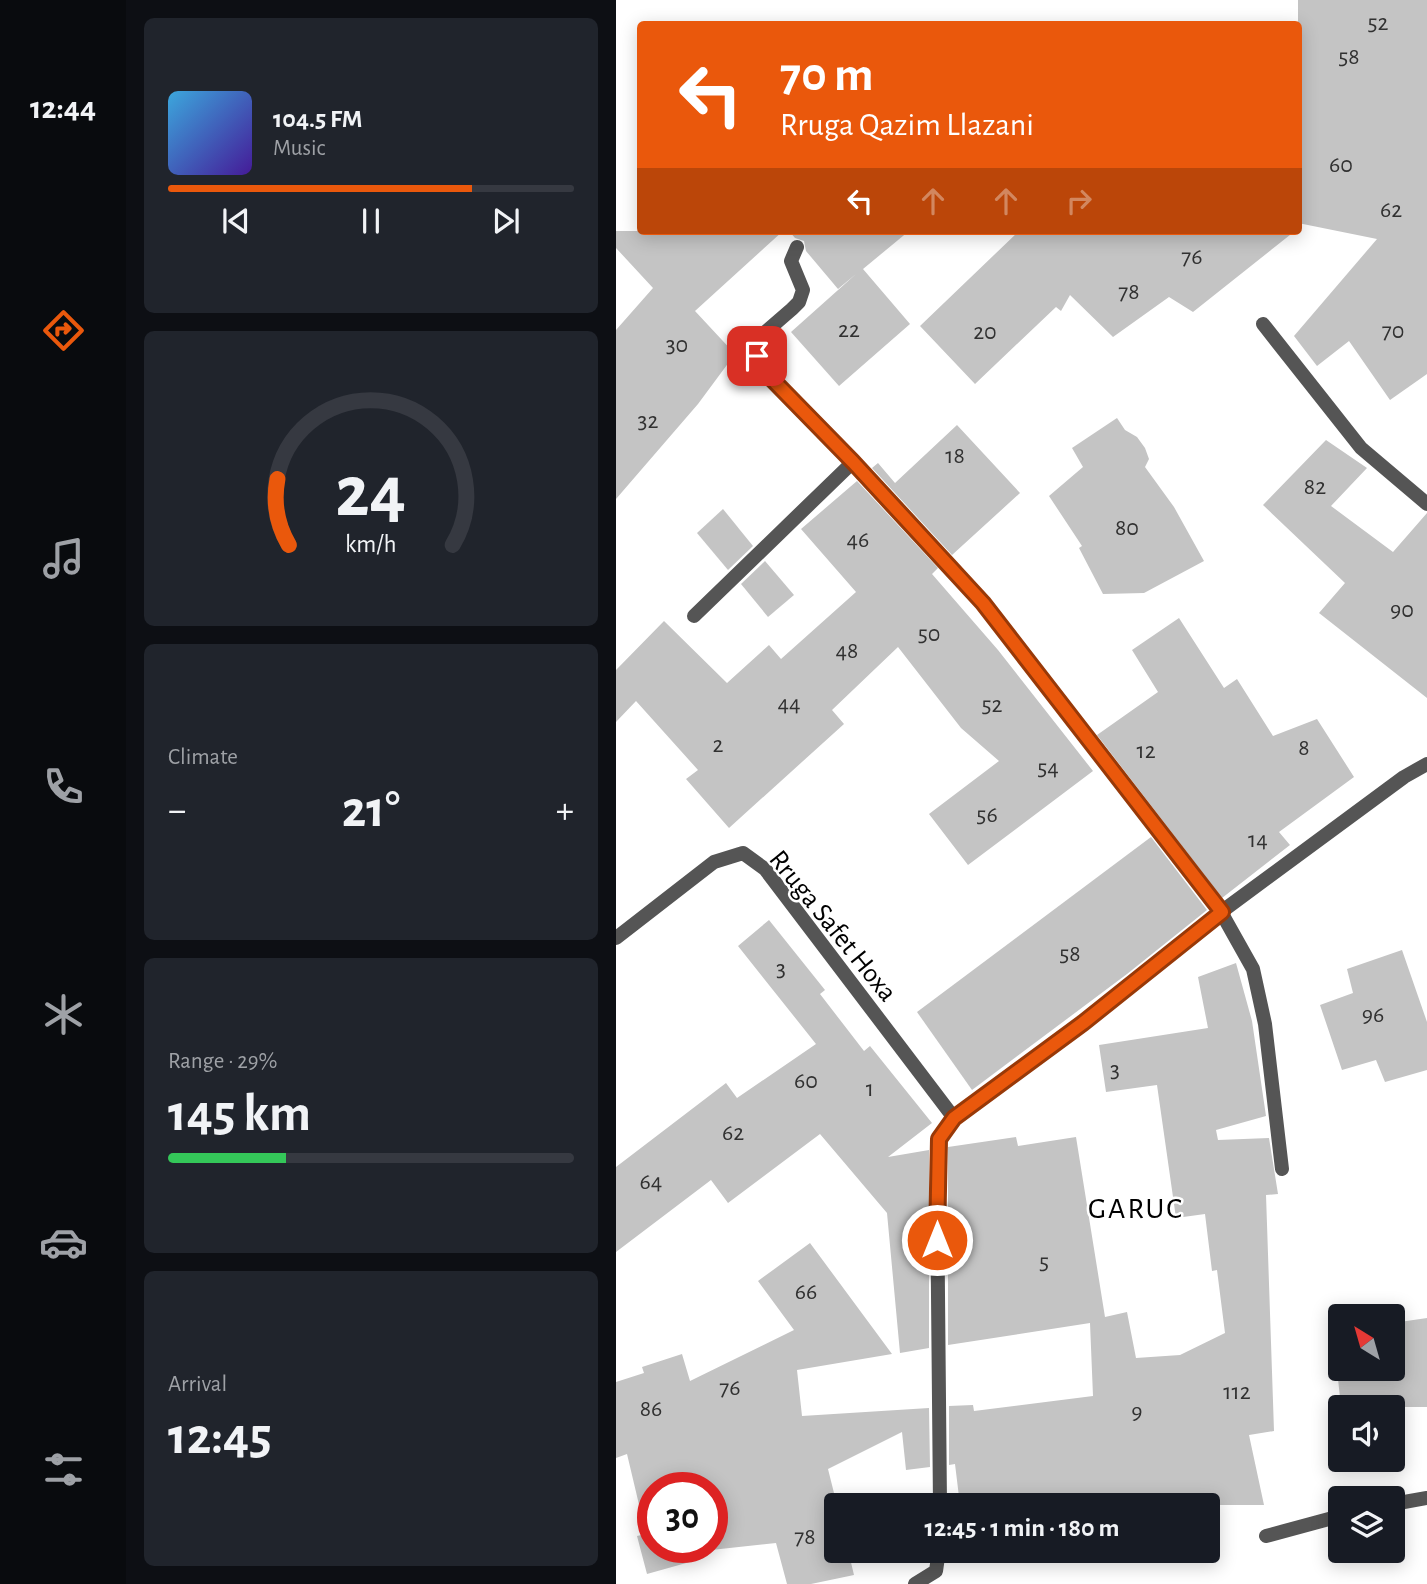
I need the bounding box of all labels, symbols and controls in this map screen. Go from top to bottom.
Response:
house number: 52 [1368,11,1389,35]
house number: 58 [1338,45,1360,69]
icon: left [665,49,756,140]
text: 70 m [780,51,874,100]
text: 12:44 [30,92,96,124]
text: 104.5 FM [273,106,362,132]
text: Rruga Qazim Llazani [780,109,1034,141]
text: Music [273,137,325,160]
house number: 60 [1329,153,1353,177]
icon: left [841,182,879,220]
icon: ahead [914,182,952,220]
icon: ahead [987,182,1025,220]
icon: right [1060,182,1098,220]
house number: 62 [1380,198,1402,222]
icon: previous [217,202,255,240]
icon: pause [352,202,390,240]
icon: next [487,202,525,240]
house number: 76 [1181,245,1203,269]
house number: 78 [1118,280,1140,304]
icon: directions [39,306,88,355]
house number: 22 [838,318,860,342]
house number: 70 [1382,319,1404,343]
house number: 20 [973,320,997,344]
pin [727,326,787,386]
house number: 30 [666,333,688,357]
icon: arrive [738,337,776,375]
house number: 32 [638,409,658,433]
house number: 18 [945,444,965,468]
text: 24 [336,457,406,530]
house number: 82 [1304,475,1326,499]
house number: 80 [1115,516,1139,540]
house number: 46 [847,528,869,552]
text: km/h [345,532,397,557]
icon: music [39,534,88,583]
house number: 90 [1390,598,1414,622]
house number: 50 [918,622,940,646]
house number: 48 [836,639,858,663]
house number: 44 [777,692,801,716]
house number: 52 [982,693,1003,717]
house number: 2 [713,733,724,757]
house number: 8 [1298,736,1310,760]
house number: 12 [1136,739,1156,763]
text: Climate [168,746,238,769]
house number: 54 [1037,756,1059,780]
icon: phone [39,762,88,811]
text: 21° [342,784,400,836]
text: − [168,792,186,830]
text: + [556,792,574,830]
house number: 56 [976,803,998,827]
house number: 14 [1248,828,1268,852]
street label: Rruga Safet Hoxa [763,845,902,1007]
house number: 58 [1059,942,1081,966]
house number: 3 [776,957,786,981]
icon: climate [39,990,88,1039]
house number: 96 [1362,1003,1384,1027]
text: Range · 29% [168,1050,277,1073]
house number: 3 [1110,1058,1120,1082]
house number: 60 [794,1069,818,1093]
house number: 1 [866,1077,874,1101]
text: 145 km [168,1088,311,1140]
house number: 62 [722,1121,744,1145]
house number: 64 [640,1170,662,1194]
district label: GARUC [1088,1194,1184,1224]
position arrow [900,1203,974,1277]
icon: car [39,1218,88,1267]
house number: 5 [1039,1250,1049,1274]
house number: 66 [795,1280,817,1304]
north arrow [1328,1304,1405,1381]
map controls [1328,1304,1405,1563]
text: Arrival [168,1373,227,1396]
house number: 76 [719,1376,741,1400]
house number: 112 [1223,1380,1251,1404]
button: sound [1328,1395,1405,1472]
house number: 86 [640,1397,662,1421]
house number: 9 [1131,1400,1143,1424]
text: 12:45 [168,1411,272,1463]
icon: filters [39,1445,88,1494]
speed limit sign: 30 [637,1472,728,1563]
button: layers [1328,1486,1405,1563]
text: 12:45 · 1 min · 180 m [925,1515,1119,1541]
house number: 78 [794,1525,816,1549]

